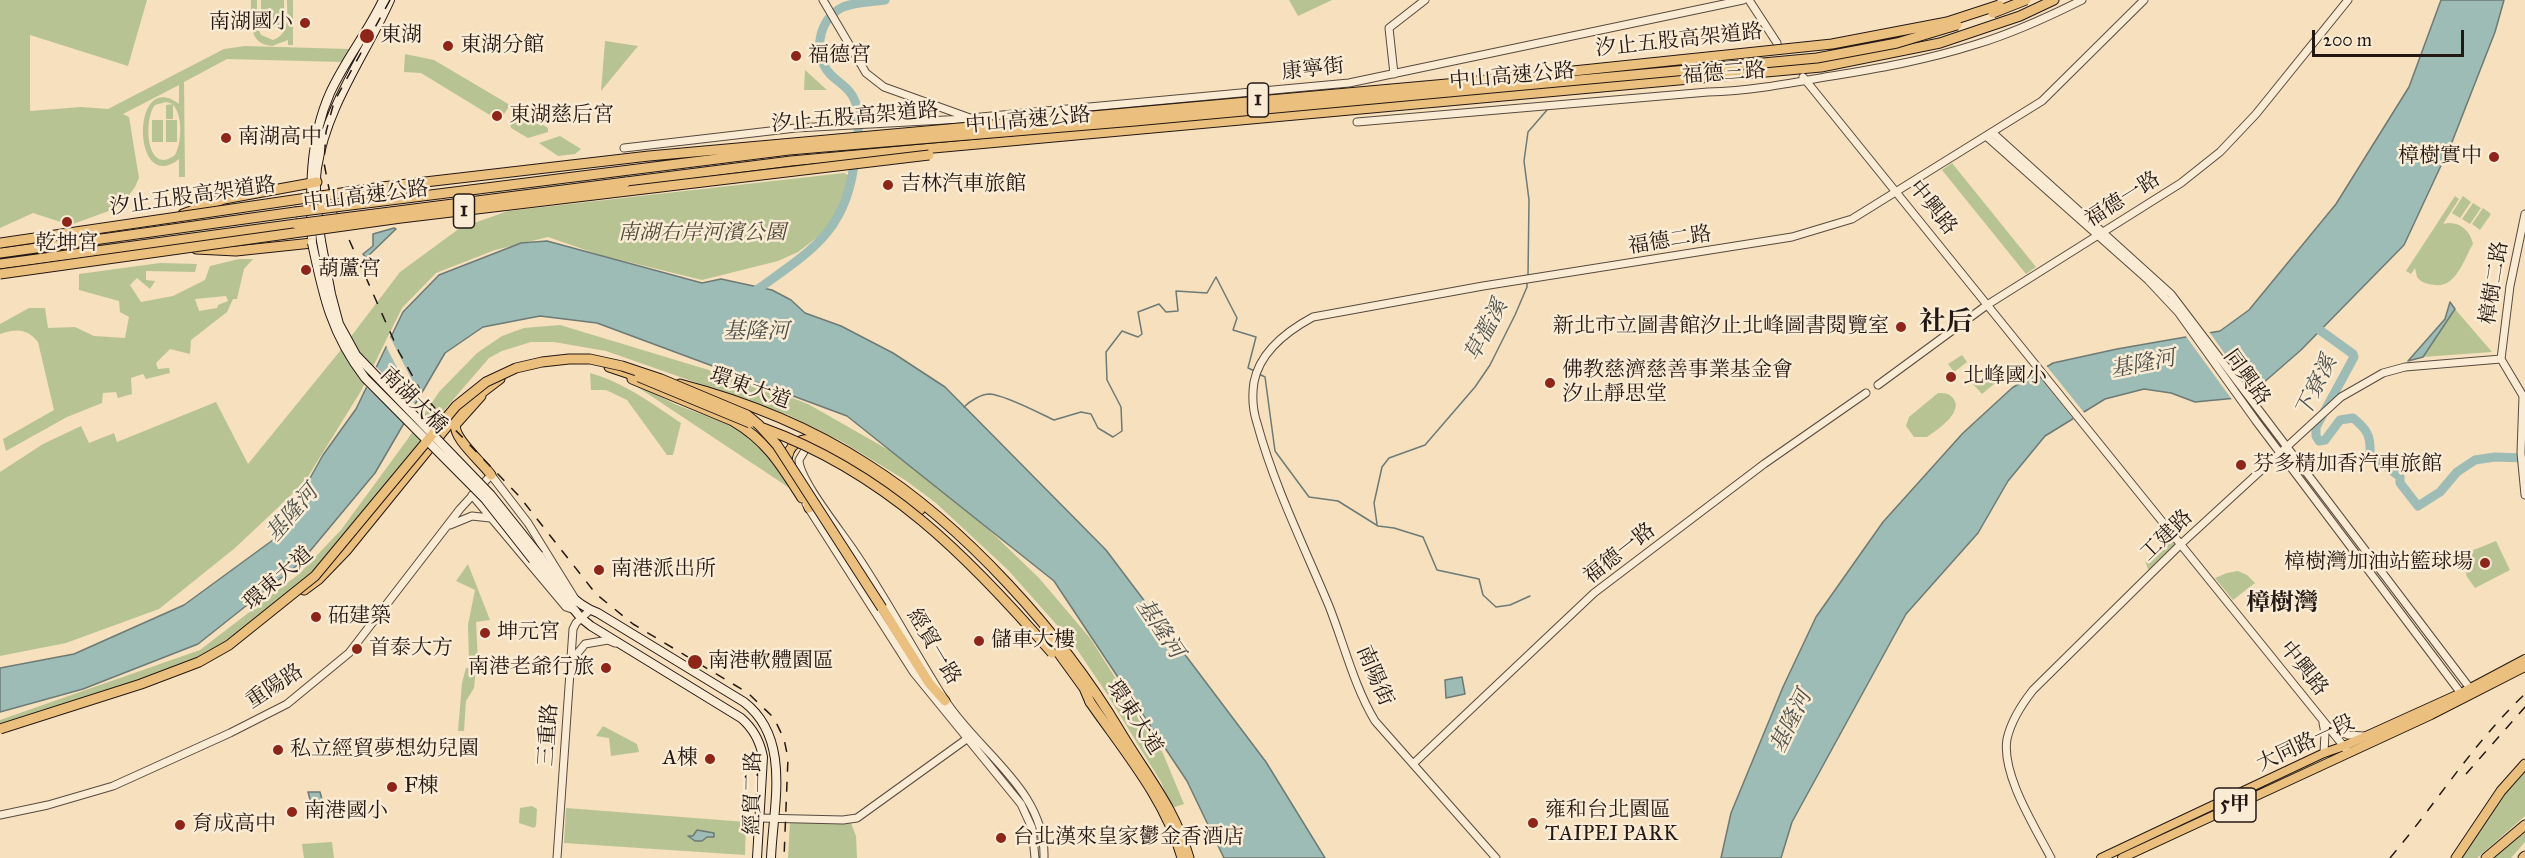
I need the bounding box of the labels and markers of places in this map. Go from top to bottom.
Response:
place label: 南湖國小 [209,10,293,36]
marker: 南湖國小 [298,16,312,30]
place label: 東湖 [380,23,422,49]
marker: 東湖 [358,27,376,45]
place label: 東湖分館 [460,33,544,59]
marker: 東湖分館 [441,39,455,53]
place label: 福德宮 [808,43,871,69]
marker: 福德宮 [789,49,803,63]
place label: 東湖慈后宮 [509,103,614,129]
marker: 東湖慈后宮 [490,109,504,123]
place label: 南湖高中 [238,125,322,151]
marker: 南湖高中 [219,131,233,145]
place label: 樟樹實中 [2398,144,2482,170]
marker: 樟樹實中 [2487,150,2501,164]
place label: 吉林汽車旅館 [900,172,1026,198]
marker: 吉林汽車旅館 [881,178,895,192]
marker: 乾坤宮 [60,215,74,229]
place label: 乾坤宮 [36,231,98,257]
place label: 葫蘆宮 [318,257,381,283]
marker: 葫蘆宮 [299,263,313,277]
place label: 新北市立圖書館汐止北峰圖書閱覽室 [1553,314,1889,340]
marker: 新北市立圖書館汐止北峰圖書閱覽室 [1894,320,1908,334]
place label: 佛教慈濟慈善事業基金會 汐止靜思堂 [1562,358,1793,408]
place label: 北峰國小 [1963,364,2047,390]
marker: 北峰國小 [1944,370,1958,384]
marker: 佛教慈濟慈善事業基金會 汐止靜思堂 [1543,376,1557,390]
place label: 芬多精加香汽車旅館 [2253,452,2442,478]
marker: 芬多精加香汽車旅館 [2234,458,2248,472]
place label: 樟樹灣加油站籃球場 [2284,550,2473,576]
marker: 樟樹灣加油站籃球場 [2478,556,2492,570]
place label: 南港派出所 [611,557,716,583]
marker: 南港派出所 [592,563,606,577]
place label: 砳建築 [328,604,391,630]
marker: 砳建築 [309,610,323,624]
place label: 坤元宮 [497,620,560,646]
marker: 坤元宮 [478,626,492,640]
place label: 儲車大樓 [991,628,1075,654]
marker: 儲車大樓 [972,634,986,648]
place label: 首泰大方 [369,636,453,662]
marker: 首泰大方 [350,642,364,656]
place label: 南港軟體園區 [708,649,834,675]
marker: 南港軟體園區 [686,653,704,671]
place label: 南港老爺行旅 [468,655,594,681]
marker: 南港老爺行旅 [599,661,613,675]
place label: 私立經貿夢想幼兒園 [290,737,479,763]
marker: 私立經貿夢想幼兒園 [271,743,285,757]
place label: A棟 [663,746,698,772]
marker: A棟 [703,752,717,766]
place label: F棟 [404,774,439,800]
marker: F棟 [385,780,399,794]
place label: 雍和台北園區 TAIPEI PARK [1545,798,1678,848]
place label: 南港國小 [304,799,388,825]
marker: 南港國小 [285,805,299,819]
place label: 育成高中 [192,812,276,838]
marker: 雍和台北園區 TAIPEI PARK [1526,816,1540,830]
marker: 育成高中 [173,818,187,832]
place label: 台北漢來皇家鬱金香酒店 [1013,825,1244,851]
marker: 台北漢來皇家鬱金香酒店 [994,831,1008,845]

